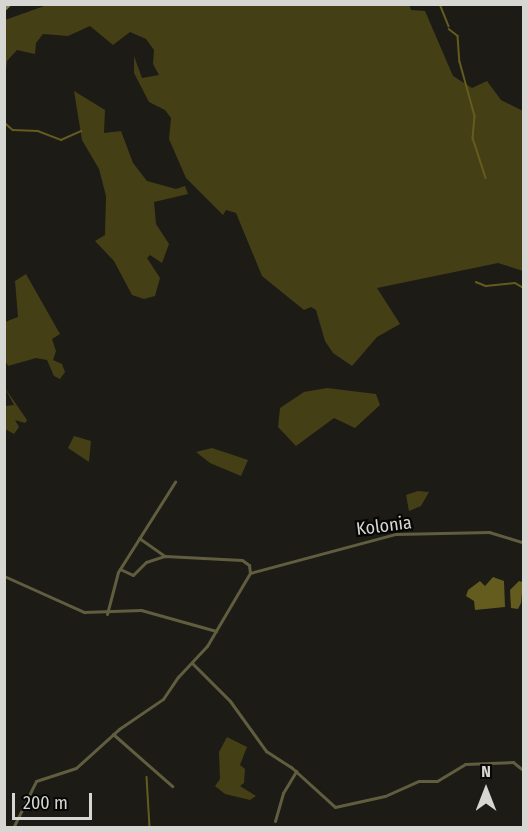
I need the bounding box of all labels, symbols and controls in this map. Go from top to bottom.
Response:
street label: Kolonia [355,512,413,540]
north arrow [456,760,516,820]
text: N [481,762,491,781]
scale bar [15,781,94,819]
text: 200 m [23,792,68,814]

